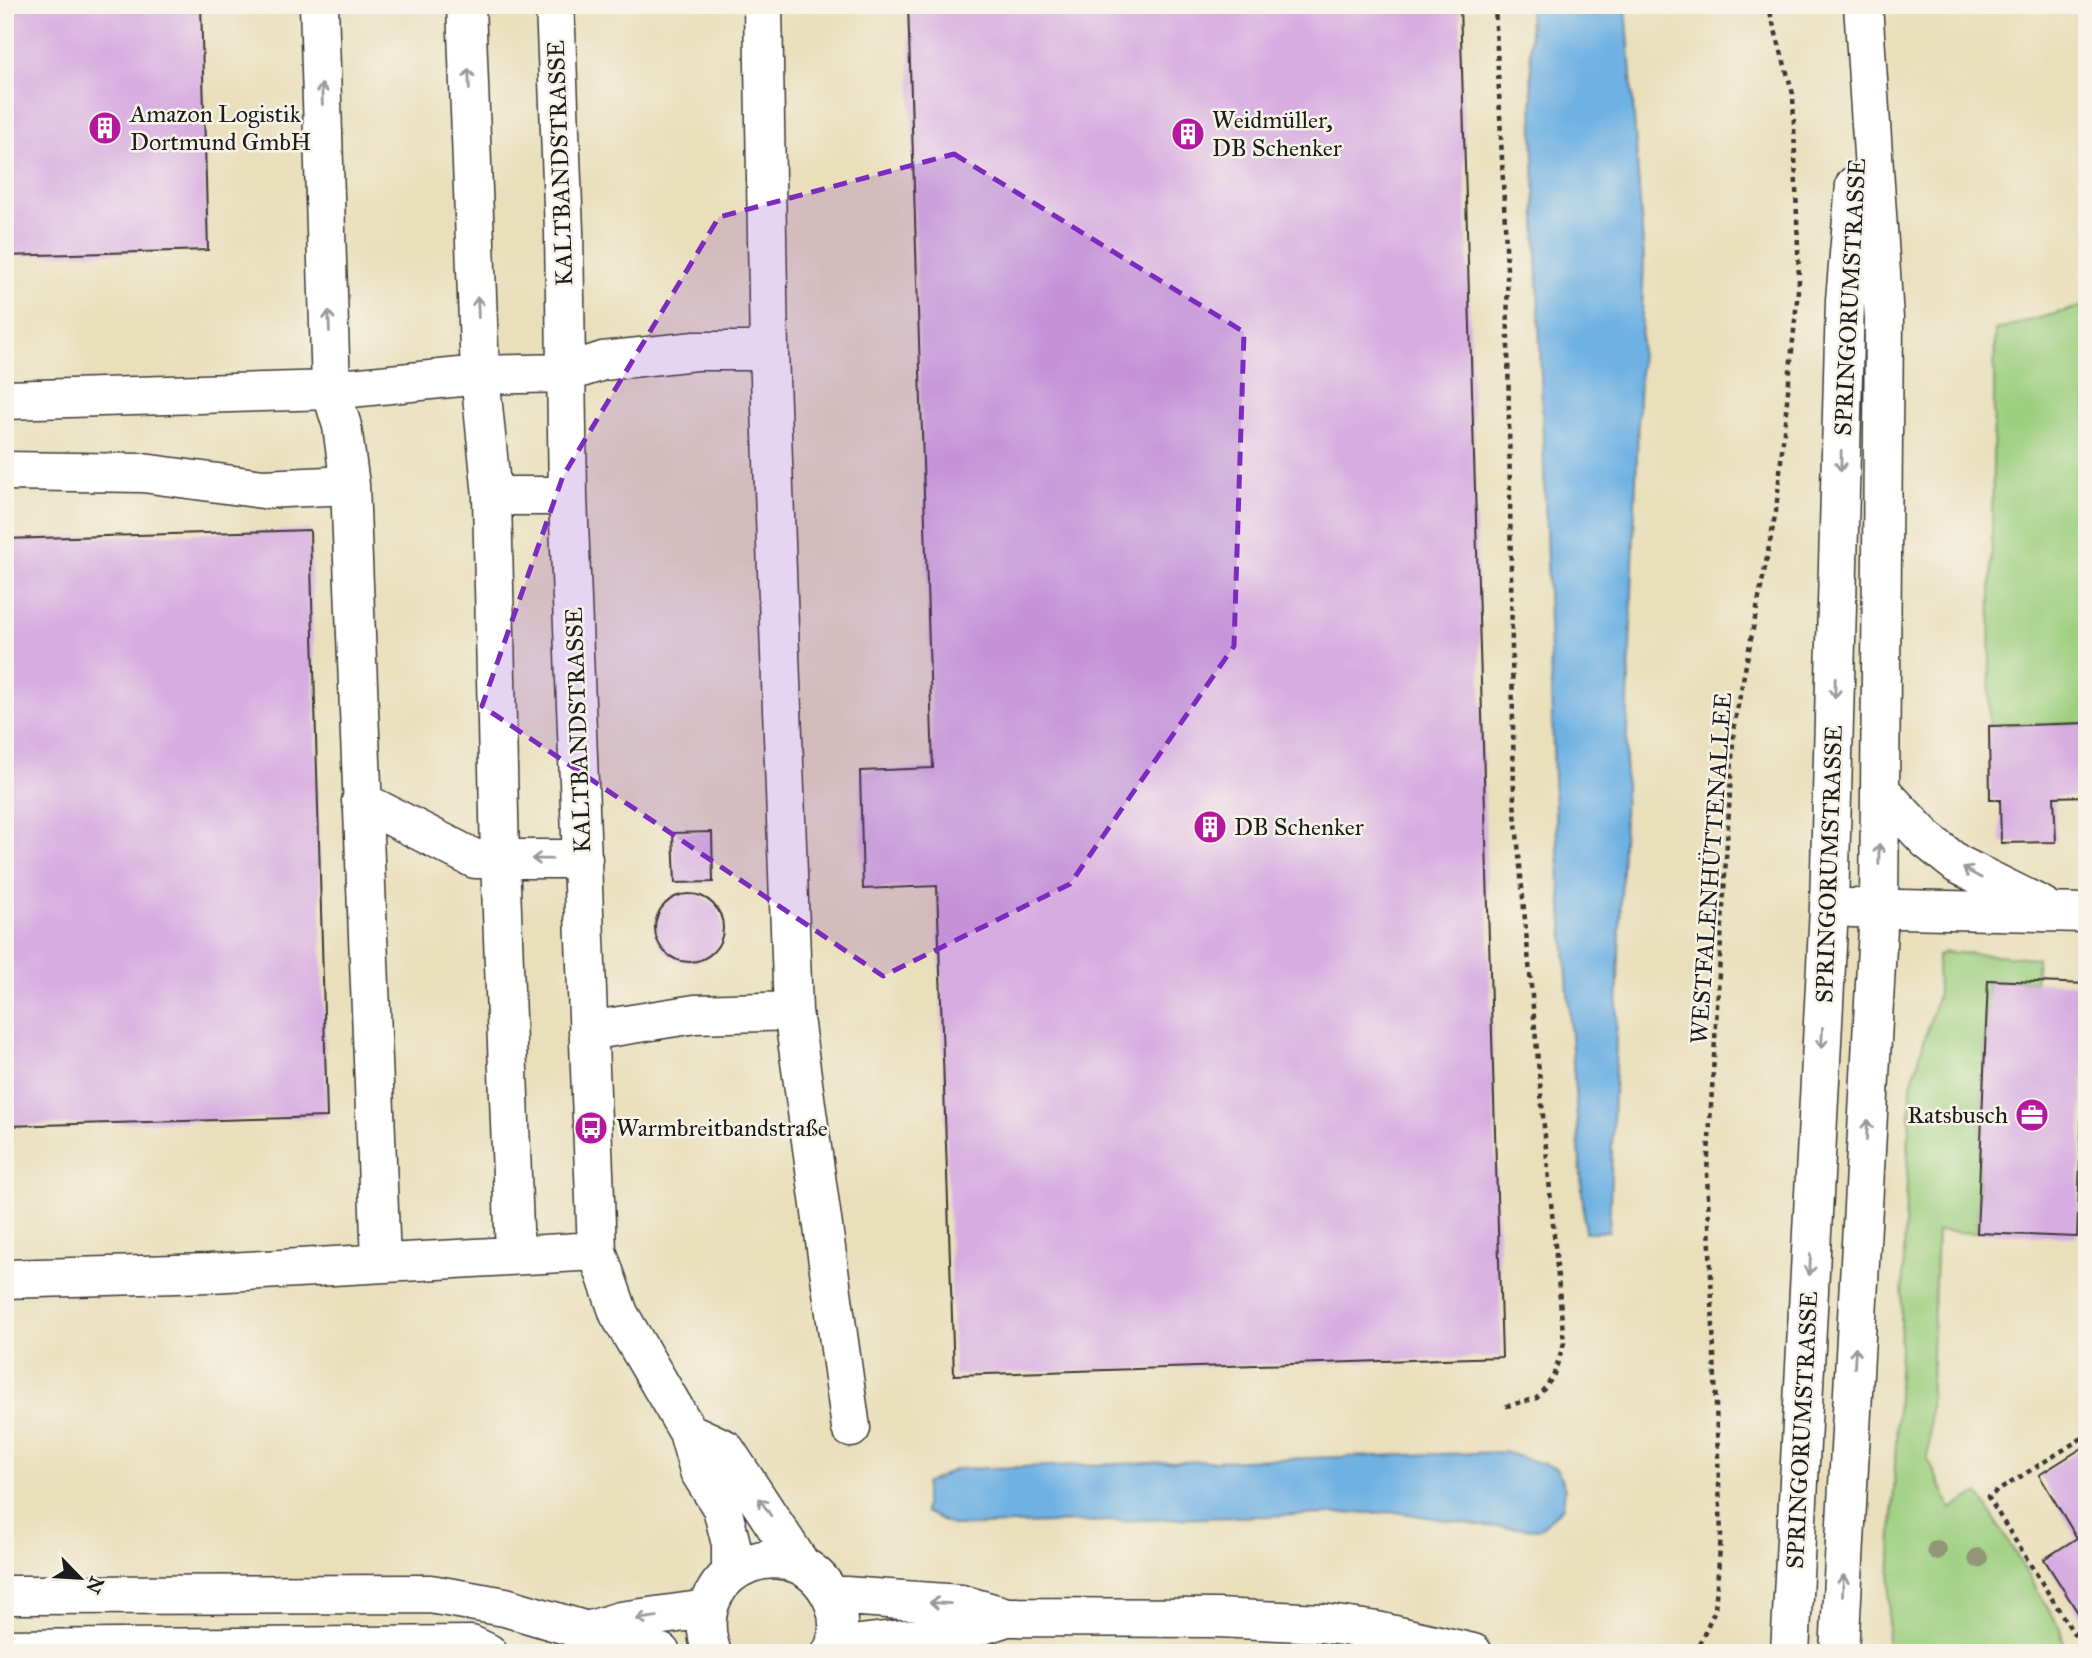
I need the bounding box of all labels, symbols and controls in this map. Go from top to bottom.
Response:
street label: KALTBANDSTRASSE [541,39,579,287]
one-way arrow [463,68,476,91]
one-way arrow [315,83,329,106]
place label: Amazon Logistik Dortmund GmbH [129,99,311,157]
place label: Weidmüller, DB Schenker [1212,105,1342,163]
building icon: Amazon Logistik Dortmund GmbH [86,109,124,147]
building icon: Weidmüller, DB Schenker [1169,115,1207,153]
street label: SPRINGORUMSTRASSE [1828,157,1872,437]
one-way arrow [471,295,484,318]
one-way arrow [322,310,336,333]
one-way arrow [1834,449,1847,472]
street label: KALTBANDSTRASSE [559,606,597,854]
one-way arrow [1828,676,1841,699]
street label: WESTFALENHÜTTENALLEE [1684,691,1738,1045]
street label: SPRINGORUMSTRASSE [1809,724,1849,1004]
building icon: DB Schenker [1191,808,1229,846]
place label: DB Schenker [1234,812,1364,842]
one-way arrow [1872,843,1886,866]
one-way arrow [530,852,553,866]
one-way arrow [1963,866,1983,880]
one-way arrow [1816,1026,1829,1049]
office icon: Ratsbusch [2013,1096,2051,1134]
place label: Ratsbusch [1907,1100,2008,1130]
bus stop icon: Warmbreitbandstraße [572,1109,610,1147]
place label: Warmbreitbandstraße [616,1113,828,1143]
one-way arrow [1860,1119,1873,1142]
one-way arrow [1804,1253,1817,1276]
street label: SPRINGORUMSTRASSE [1780,1290,1824,1570]
one-way arrow [1848,1346,1861,1369]
one-way arrow [758,1498,772,1517]
north arrow [46,1542,116,1612]
text: N [81,1573,109,1597]
one-way arrow [1836,1573,1849,1596]
one-way arrow [929,1596,952,1609]
one-way arrow [636,1612,659,1625]

